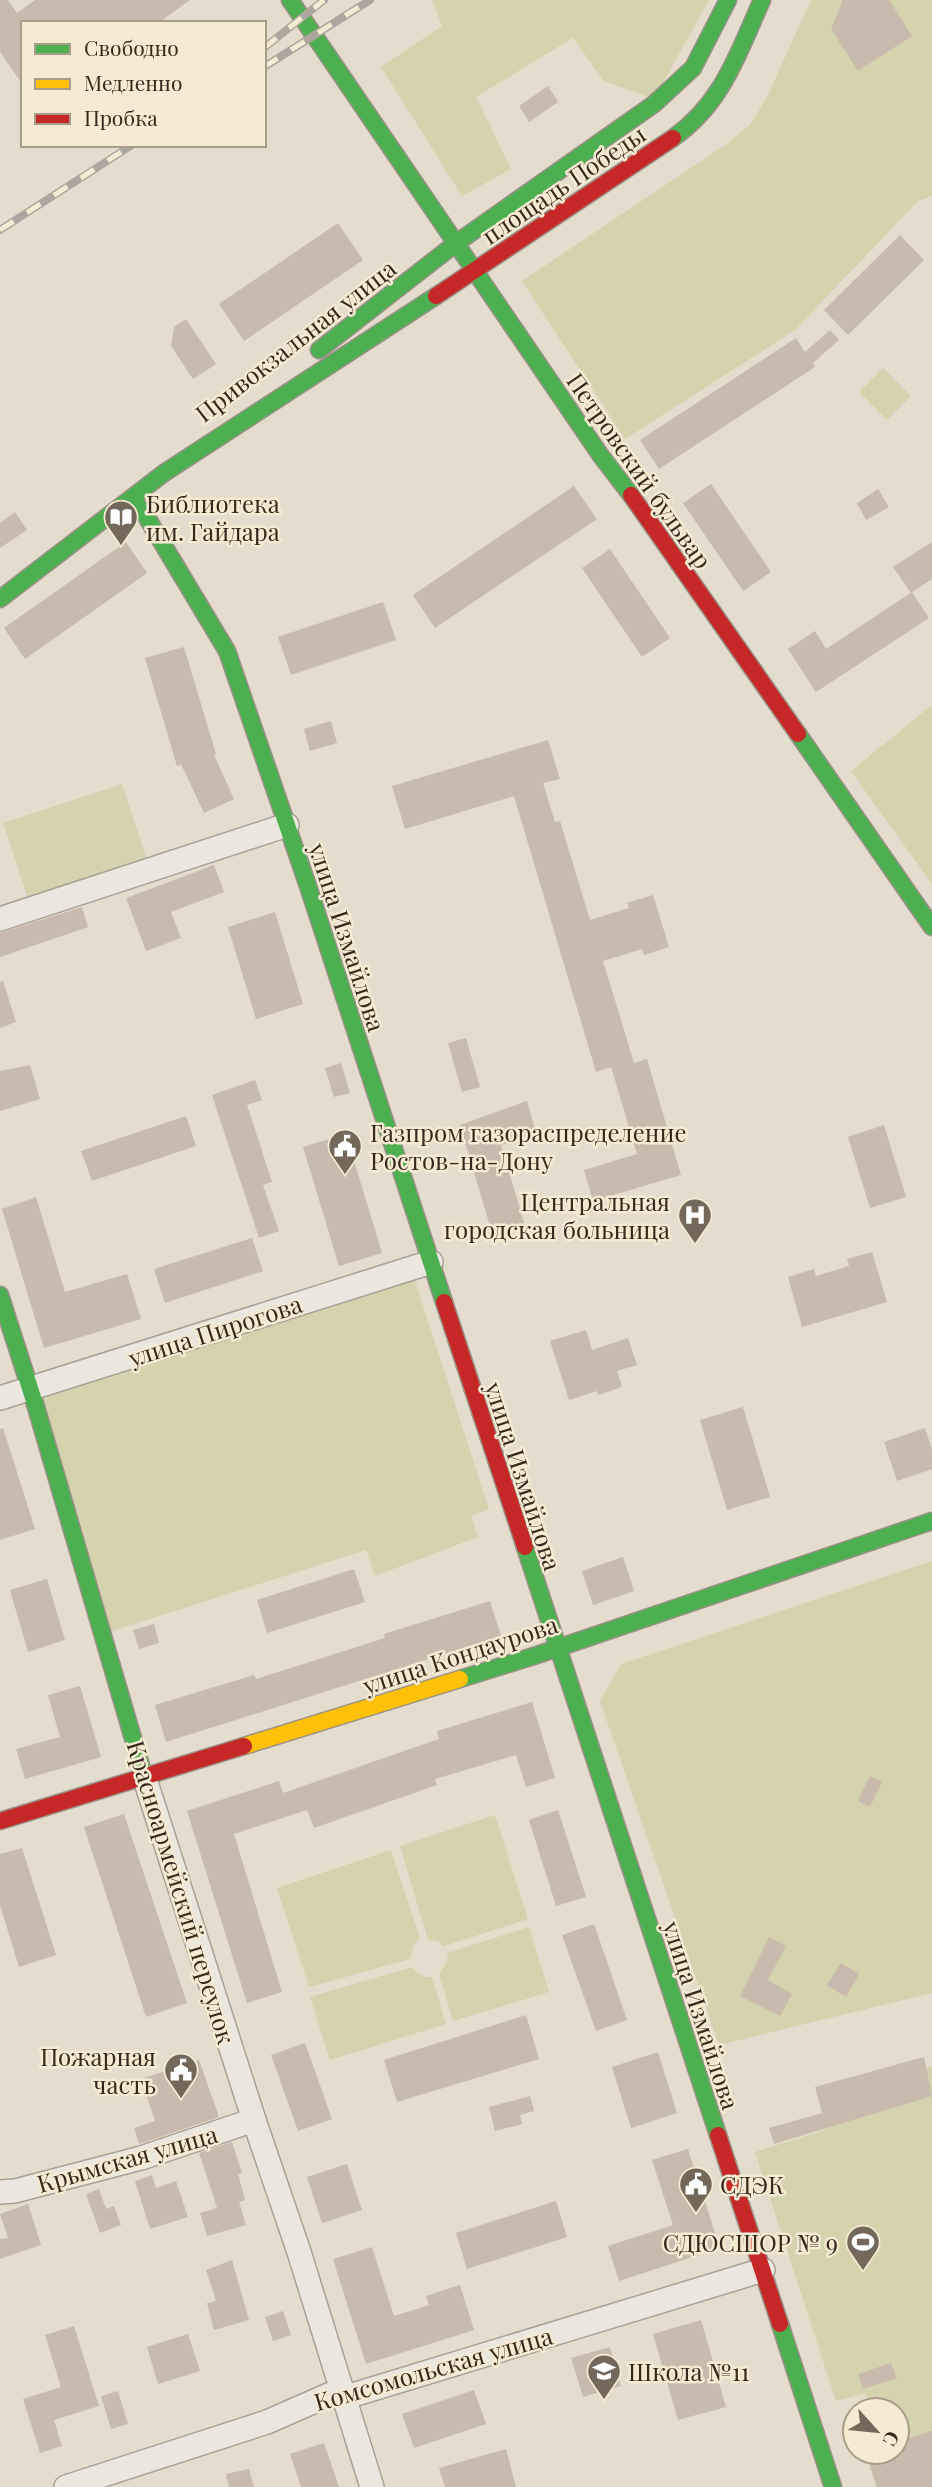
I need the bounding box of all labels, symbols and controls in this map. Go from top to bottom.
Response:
legend [21,21,266,147]
text: Свободно [84,33,179,61]
text: Медленно [84,68,182,96]
text: Пробка [84,103,158,131]
street label: площадь Победы [475,117,651,251]
street label: Привокзальная улица [188,252,402,428]
street label: Петровский бульвар [560,366,720,574]
place label: Библиотека им. Гайдара [146,487,280,547]
library icon: Библиотека им. Гайдара [102,498,140,547]
street label: улица Измайлова [302,838,394,1035]
place label: Газпром газораспределение Ростов-на-Дону [370,1116,687,1176]
public building icon: Газпром газораспределение Ростов-на-Дону [326,1127,364,1176]
place label: Центральная городская больница [444,1185,670,1245]
hospital icon: Центральная городская больница [676,1196,714,1245]
street label: улица Пирогова [123,1287,306,1373]
street label: улица Измайлова [478,1377,570,1574]
street label: улица Кондаурова [357,1607,562,1701]
street label: Красноармейский переулок [121,1736,244,2048]
street label: улица Измайлова [656,1916,748,2113]
place label: Пожарная часть [40,2040,156,2100]
public building icon: Пожарная часть [162,2051,200,2100]
street label: Крымская улица [33,2117,221,2199]
public building icon: СДЭК [677,2165,715,2214]
place label: СДЭК [720,2168,784,2200]
sports icon: СДЮСШОР № 9 [844,2223,882,2272]
place label: СДЮСШОР № 9 [663,2226,838,2258]
street label: Комсомольская улица [310,2319,556,2417]
school or university icon: Школа №11 [585,2352,623,2401]
place label: Школа №11 [628,2355,750,2387]
north arrow [841,2396,911,2466]
text: С [877,2427,907,2451]

